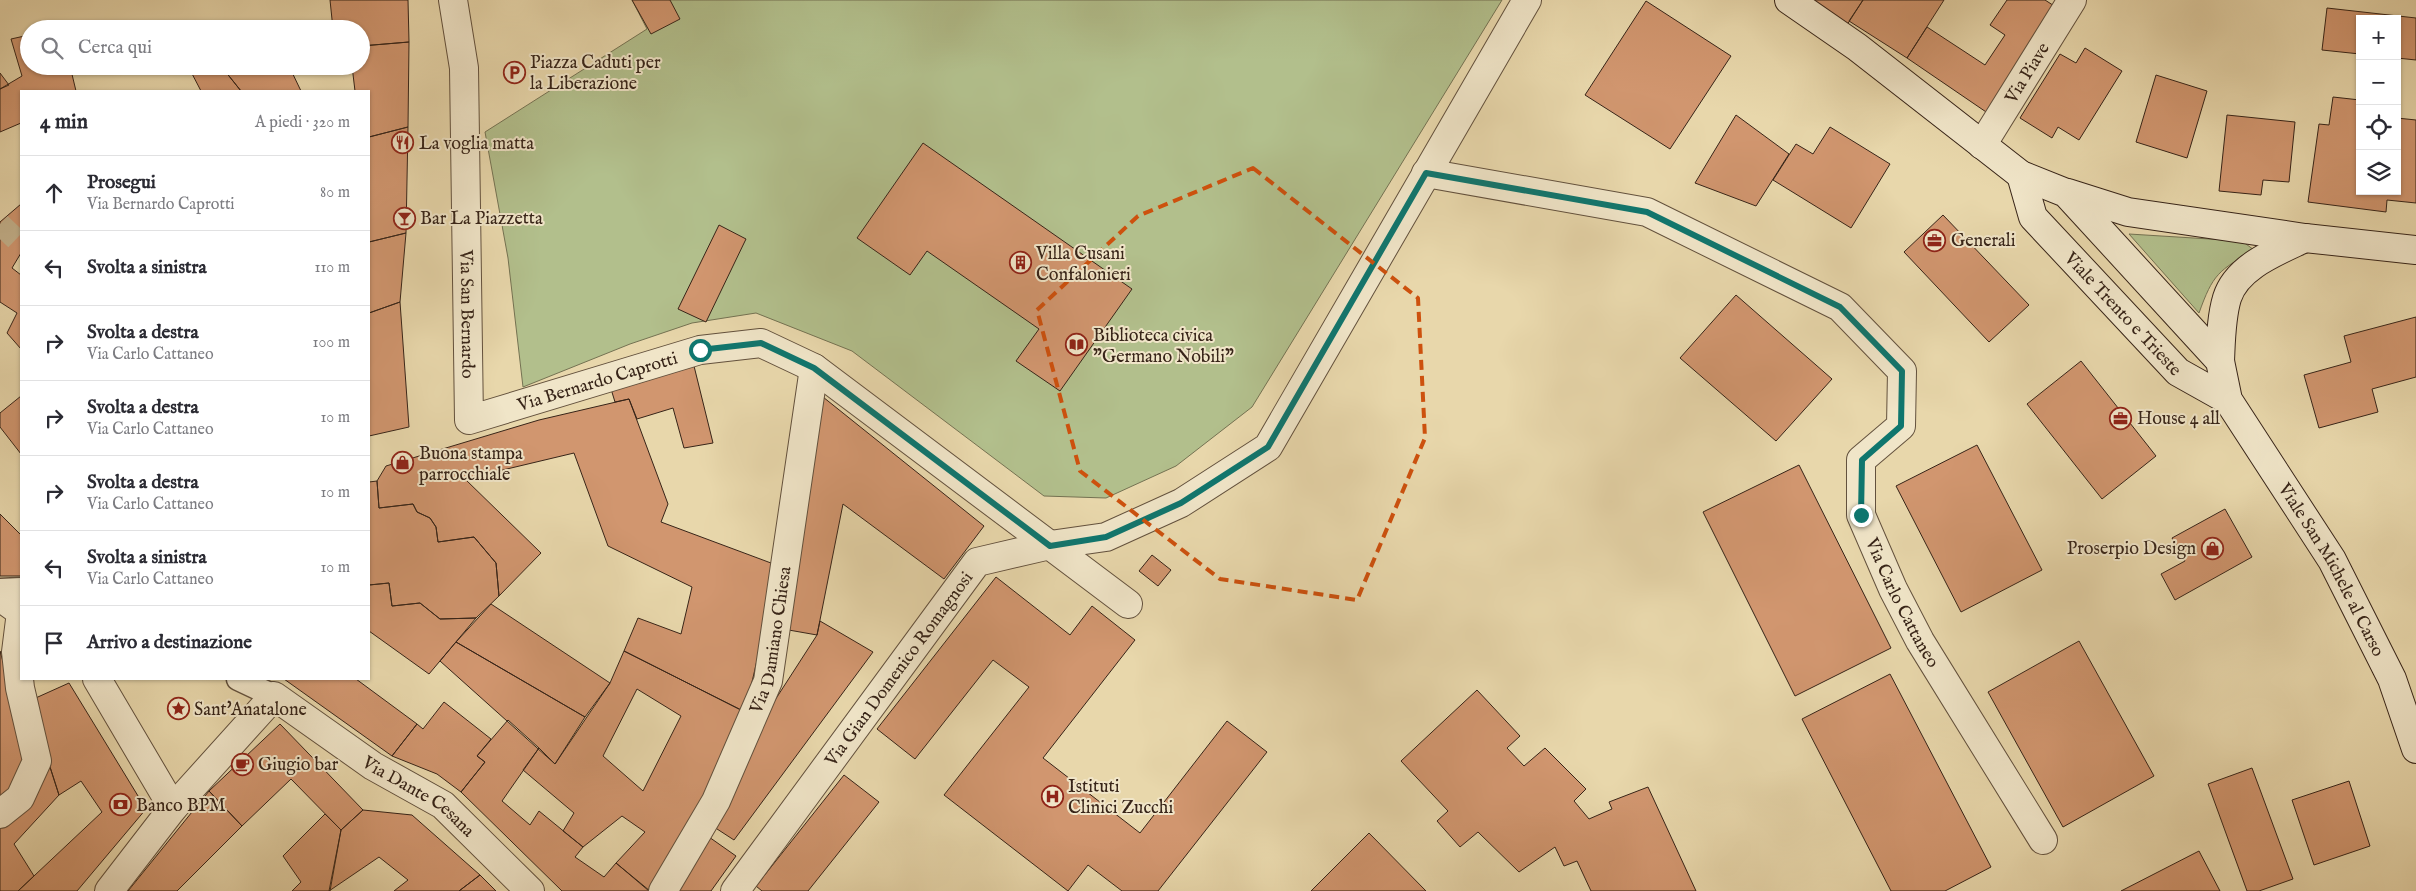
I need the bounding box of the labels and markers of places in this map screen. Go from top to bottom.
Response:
place label: Piazza Caduti per la Liberazione [530,52,661,96]
parking icon: Piazza Caduti per la Liberazione [502,60,526,84]
restaurant icon: La voglia matta [391,131,415,155]
place label: La voglia matta [419,133,534,156]
bar icon: Bar La Piazzetta [392,206,416,230]
place label: Bar La Piazzetta [420,208,543,231]
office icon: Generali [1923,228,1947,252]
place label: Generali [1951,230,2016,253]
place label: Villa Cusani Confalonieri [1035,243,1131,287]
building icon: Villa Cusani Confalonieri [1008,251,1032,275]
place label: Biblioteca civica "Germano Nobili" [1093,325,1234,369]
library icon: Biblioteca civica "Germano Nobili" [1065,333,1089,357]
office icon: House 4 all [2109,406,2133,430]
place label: House 4 all [2137,408,2220,431]
place label: Buona stampa parrocchiale [419,443,523,487]
shop icon: Buona stampa parrocchiale [391,451,415,475]
shop icon: Proserpio Design [2200,536,2224,560]
place label: Proserpio Design [2067,538,2196,561]
place icon: Sant'Anatalone [166,697,190,721]
place label: Sant'Anatalone [194,699,307,722]
cafe icon: Giugio bar [230,752,254,776]
place label: Giugio bar [258,754,339,777]
place label: Istituti Clinici Zucchi [1068,776,1173,820]
hospital icon: Istituti Clinici Zucchi [1040,784,1064,808]
bank icon: Banco BPM [108,793,132,817]
place label: Banco BPM [136,795,226,818]

